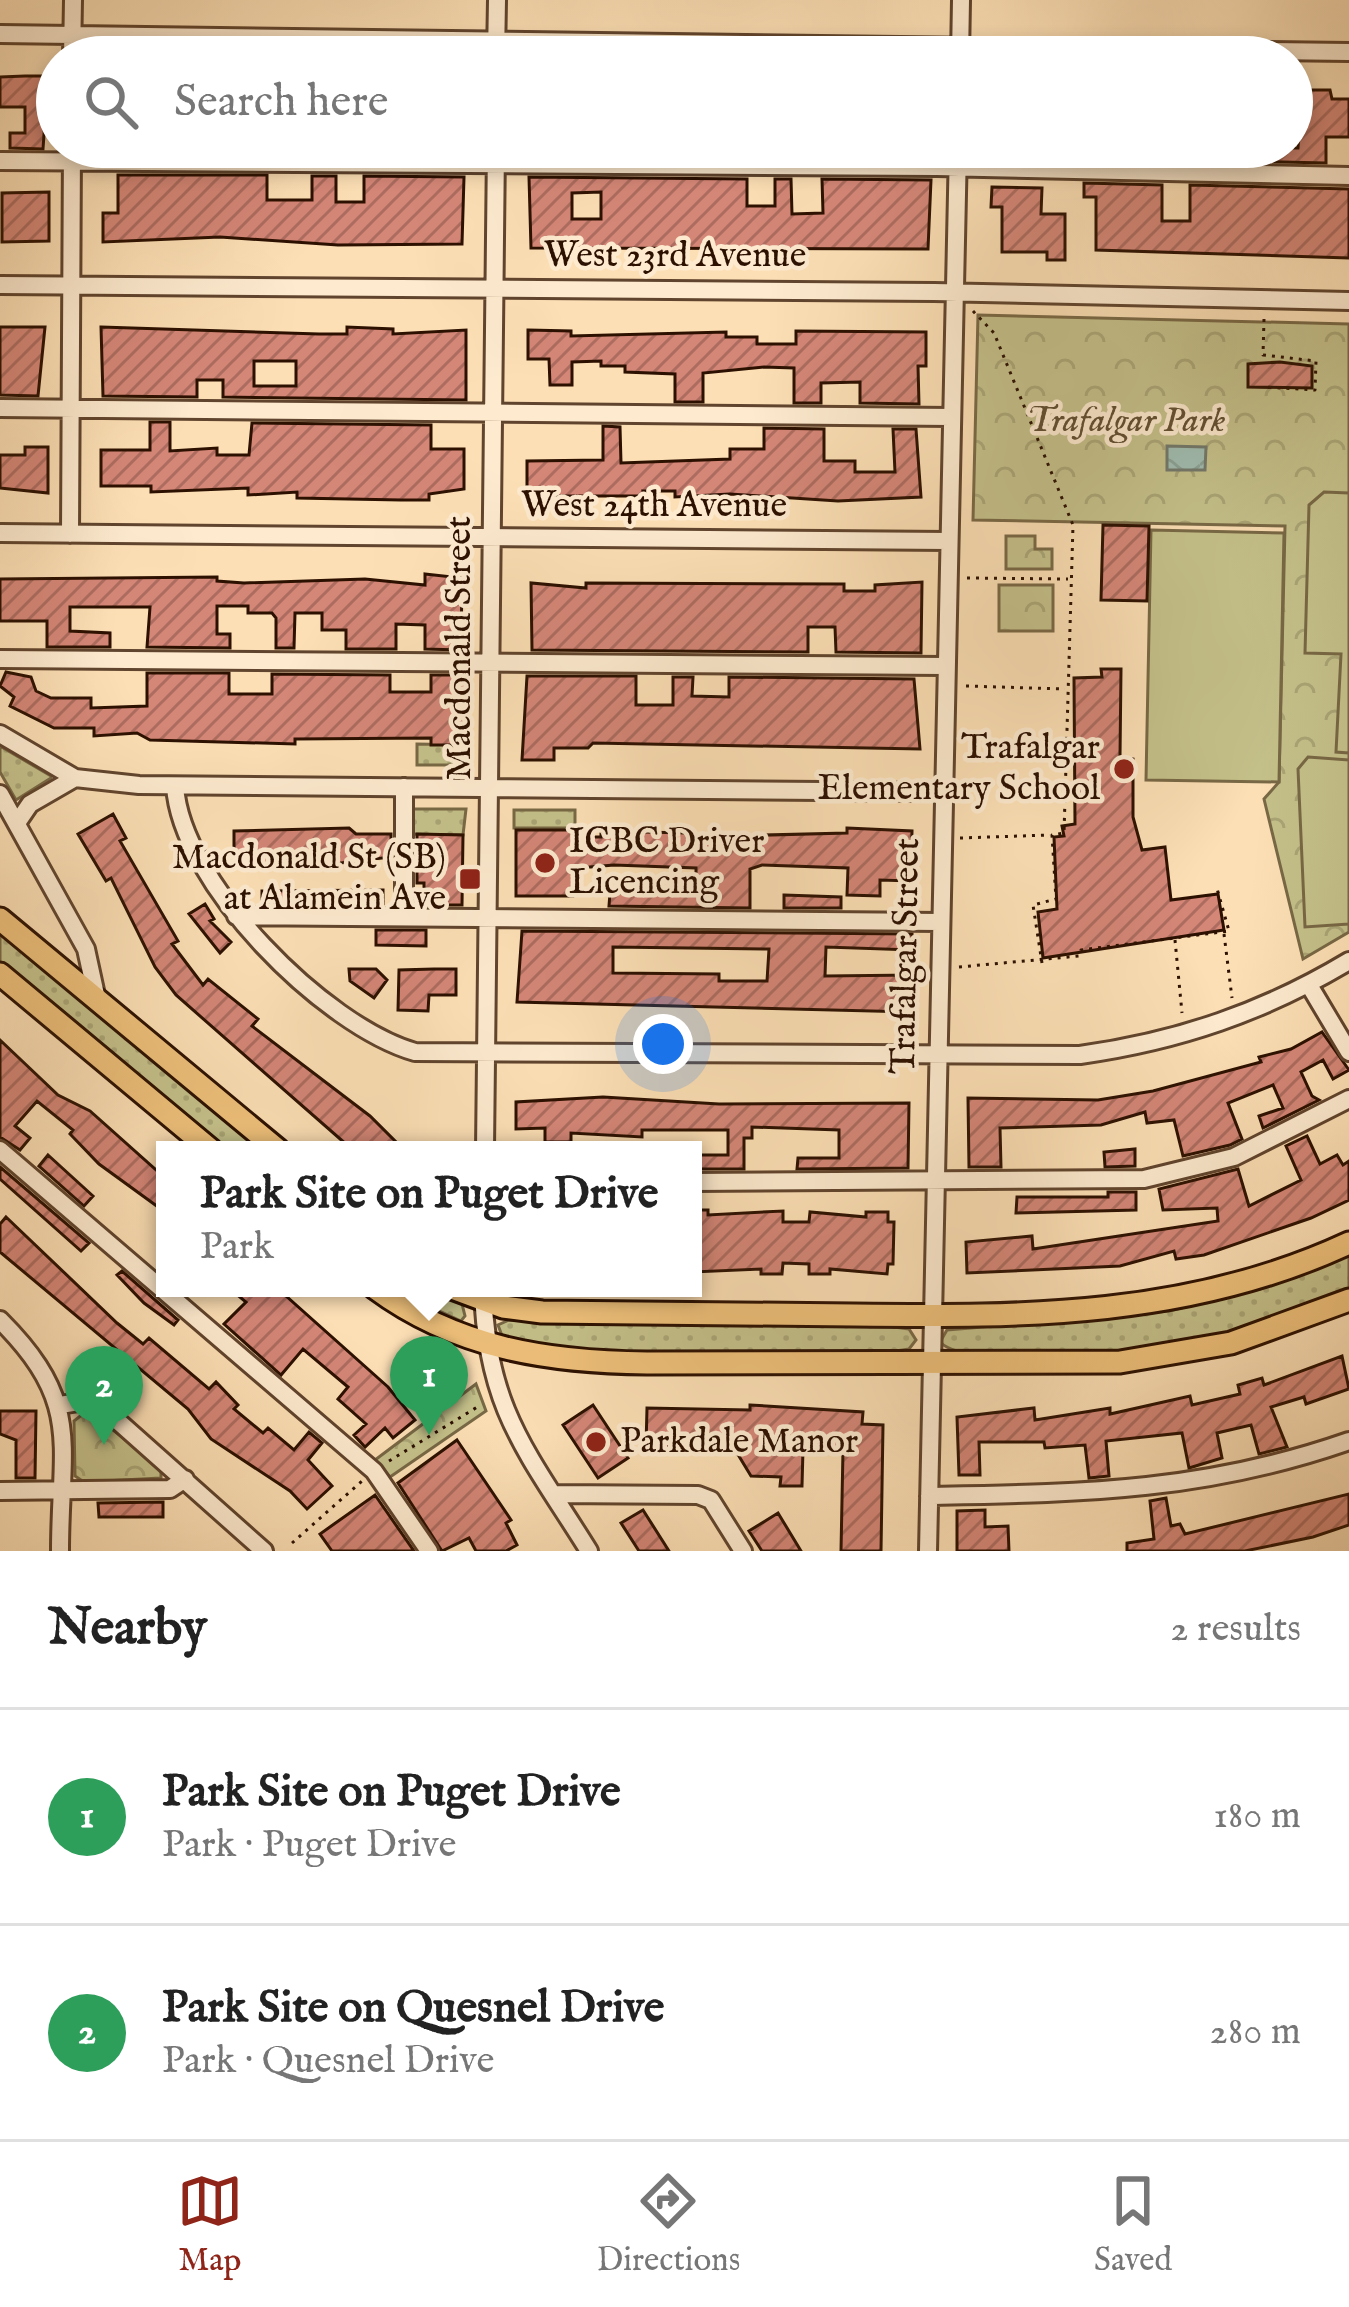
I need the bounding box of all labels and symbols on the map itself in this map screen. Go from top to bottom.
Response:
street label: West 23rd Avenue [544,233,806,279]
park label: Trafalgar Park [1027,398,1225,444]
street label: West 24th Avenue [521,483,787,529]
street label: Macdonald Street [437,516,483,780]
place label: Trafalgar Elementary School [817,725,1100,812]
marker: Trafalgar Elementary School [1111,756,1137,782]
place label: ICBC Driver Licencing [569,819,764,906]
place label: Macdonald St (SB) at Alamein Ave [172,835,446,922]
street label: Trafalgar Street [881,837,931,1075]
marker: ICBC Driver Licencing [532,850,558,876]
marker: Macdonald St (SB) at Alamein Ave [457,866,483,892]
your location [633,1014,693,1074]
pin: 1 [390,1336,468,1435]
pin: 2 [65,1346,143,1445]
place label: Parkdale Manor [620,1419,858,1465]
marker: Parkdale Manor [583,1429,609,1455]

